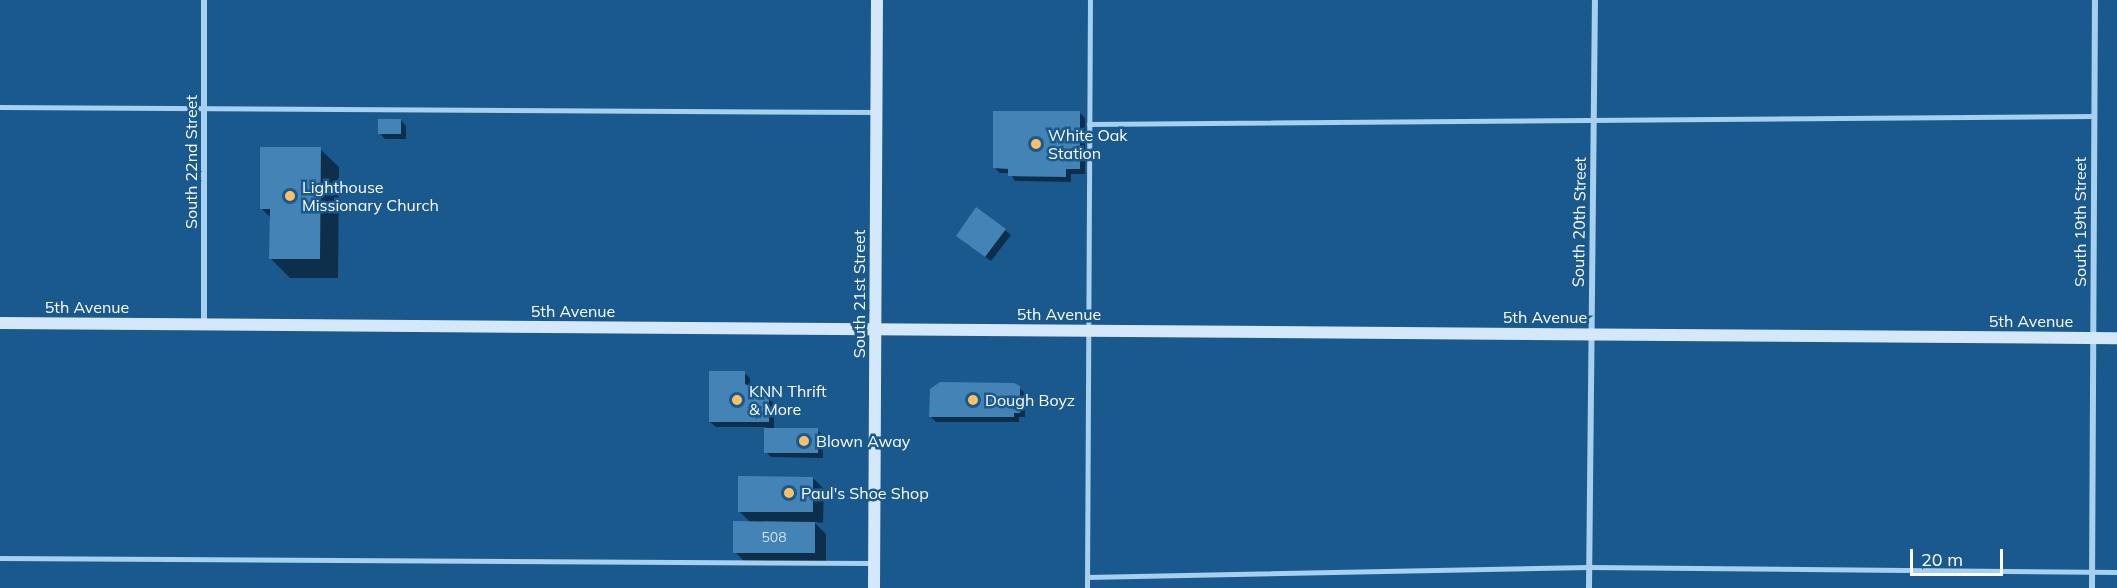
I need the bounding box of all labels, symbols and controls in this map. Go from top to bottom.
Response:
street label: South 22nd Street [181,95,201,229]
place label: White Oak Station [1048,125,1128,163]
marker: White Oak Station [1029,137,1043,151]
street label: South 20th Street [1568,157,1590,287]
street label: South 19th Street [2070,157,2090,287]
place label: Lighthouse Missionary Church [302,177,439,215]
marker: Lighthouse Missionary Church [283,189,297,203]
street label: South 21st Street [849,230,869,358]
street label: 5th Avenue [45,297,129,317]
street label: 5th Avenue [531,301,615,321]
street label: 5th Avenue [1017,304,1101,324]
street label: 5th Avenue [1503,307,1587,327]
street label: 5th Avenue [1989,311,2073,331]
place label: KNN Thrift & More [749,381,827,419]
place label: Dough Boyz [985,390,1075,410]
marker: KNN Thrift & More [730,393,744,407]
marker: Dough Boyz [966,393,980,407]
place label: Blown Away [816,431,910,451]
marker: Blown Away [797,434,811,448]
place label: Paul's Shoe Shop [801,483,929,503]
marker: Paul's Shoe Shop [782,486,796,500]
house number: 508 [761,529,787,545]
scale bar [1913,537,2006,575]
text: 20 m [1921,548,1963,571]

